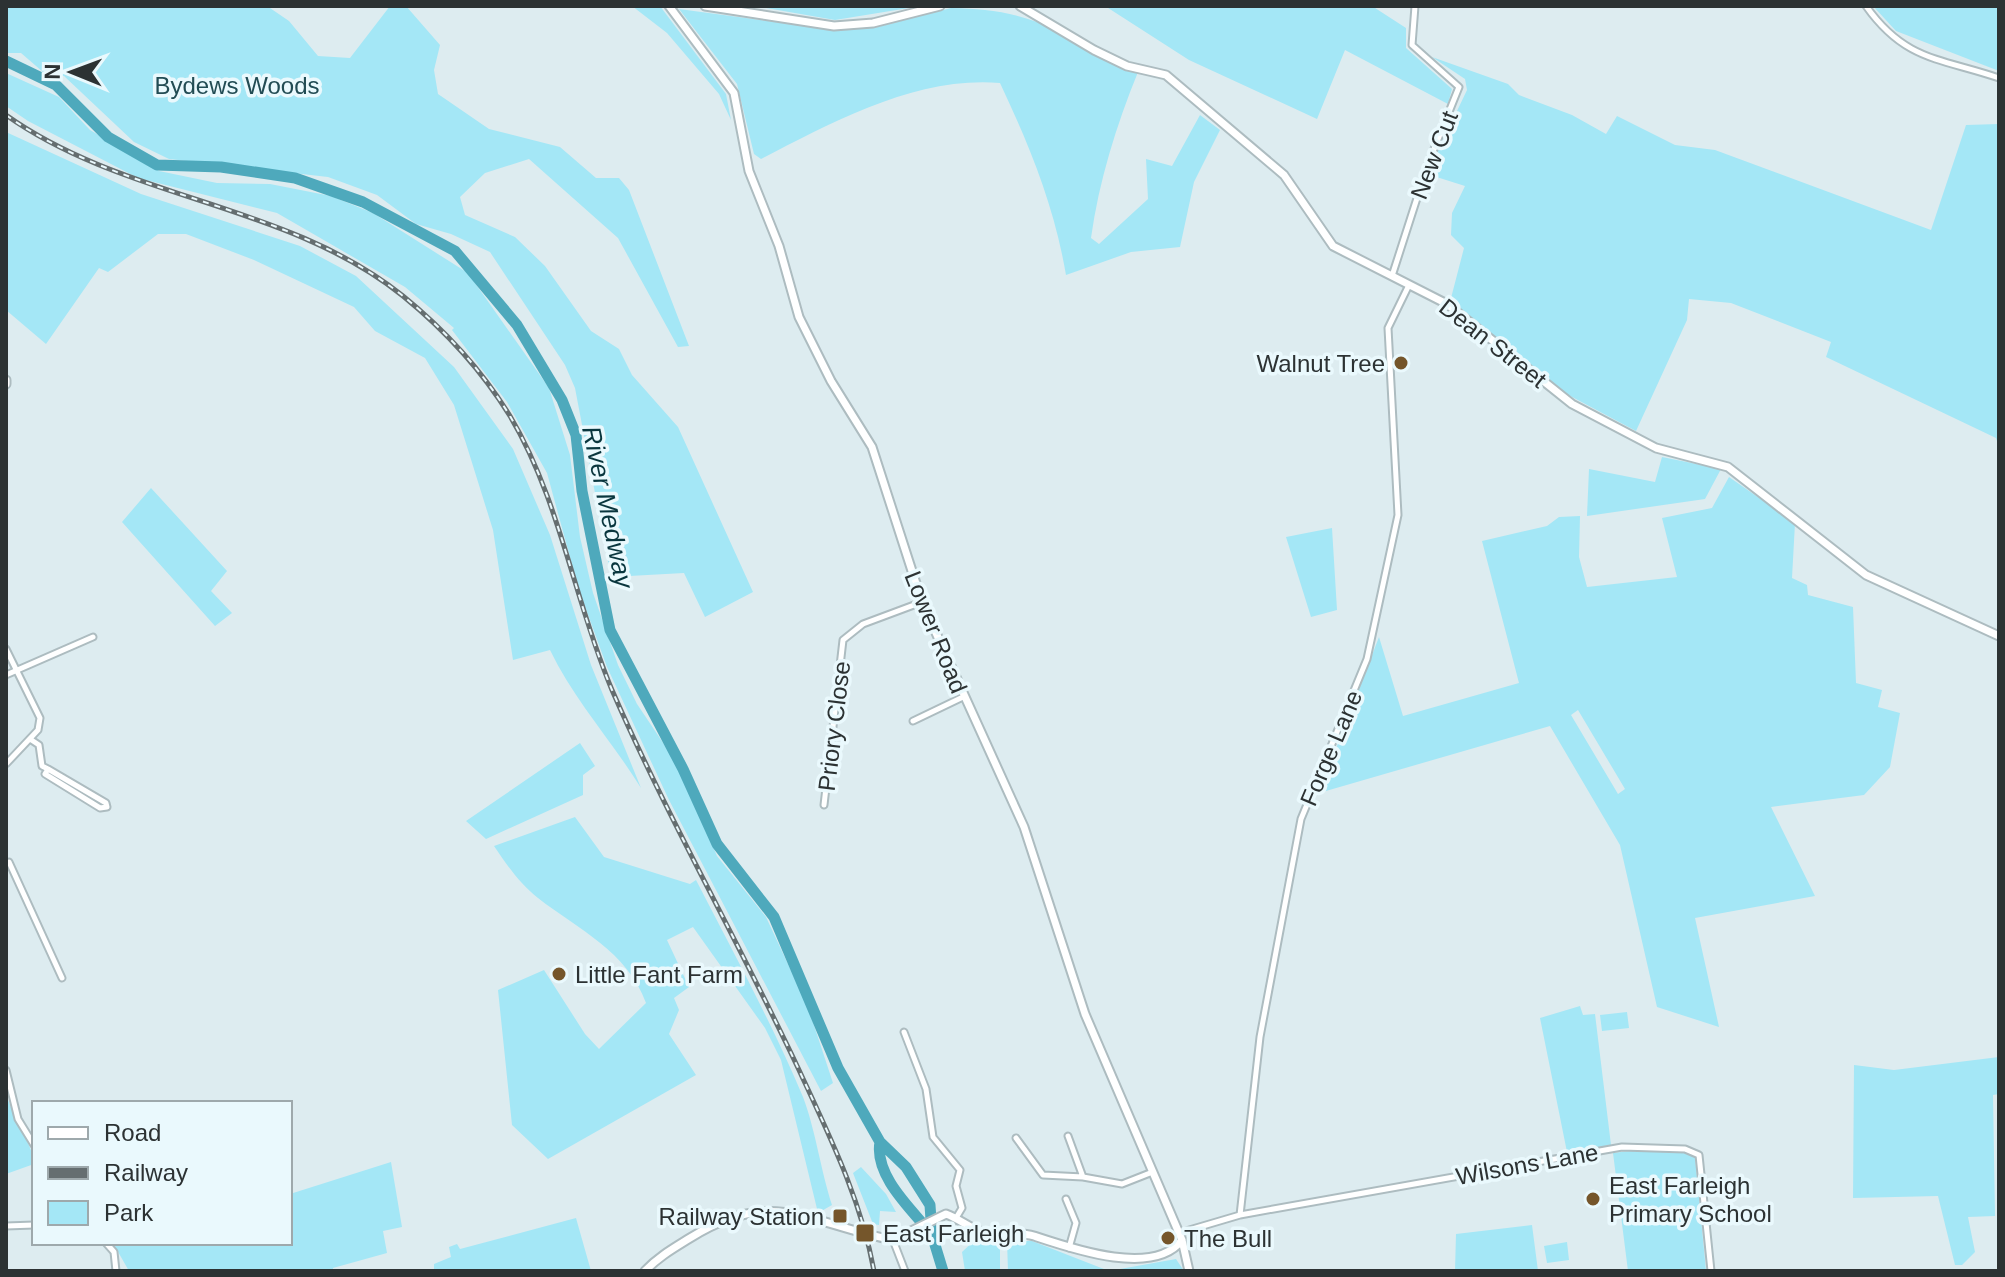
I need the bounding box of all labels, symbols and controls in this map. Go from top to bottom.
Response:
north arrow [32,32,112,112]
text: N [40,63,65,80]
park label: Bydews Woods [155,72,319,99]
street label: New Cut [1405,107,1463,203]
street label: Dean Street [1434,293,1552,393]
place label: Walnut Tree [1257,350,1385,377]
marker: Walnut Tree [1392,354,1410,372]
water label: River Medway [576,423,640,593]
street label: Lower Road [899,567,973,697]
street label: Priory Close [813,659,855,793]
street label: Forge Lane [1295,686,1367,810]
place label: Little Fant Farm [575,961,743,988]
marker: Little Fant Farm [550,965,568,983]
legend [32,1101,292,1245]
text: Road [104,1119,161,1146]
street label: Wilsons Lane [1454,1138,1600,1190]
text: Railway [104,1159,188,1186]
place label: East Farleigh Primary School [1609,1172,1772,1227]
marker: East Farleigh Primary School [1584,1190,1602,1208]
text: Park [104,1199,154,1226]
place label: Railway Station [659,1203,824,1230]
marker: Railway Station [831,1207,849,1225]
place label: East Farleigh [883,1220,1024,1247]
marker: East Farleigh [854,1222,876,1244]
place label: The Bull [1184,1225,1272,1252]
marker: The Bull [1159,1229,1177,1247]

